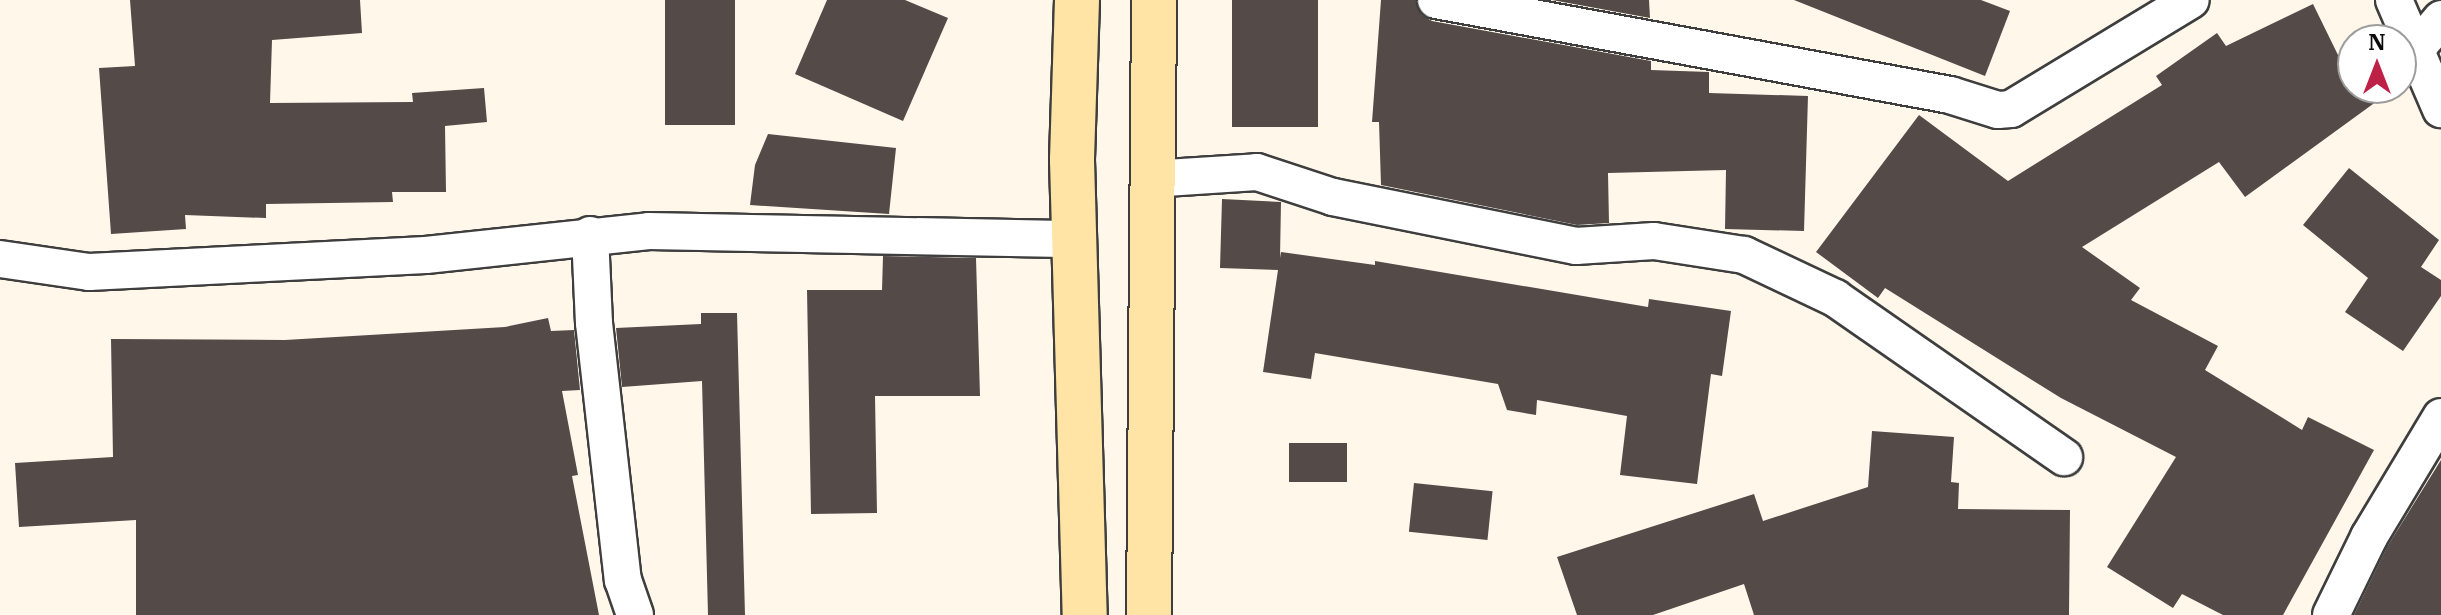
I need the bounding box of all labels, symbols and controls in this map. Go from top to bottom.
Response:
north arrow [2337,24,2417,104]
text: N [2368,27,2386,56]

